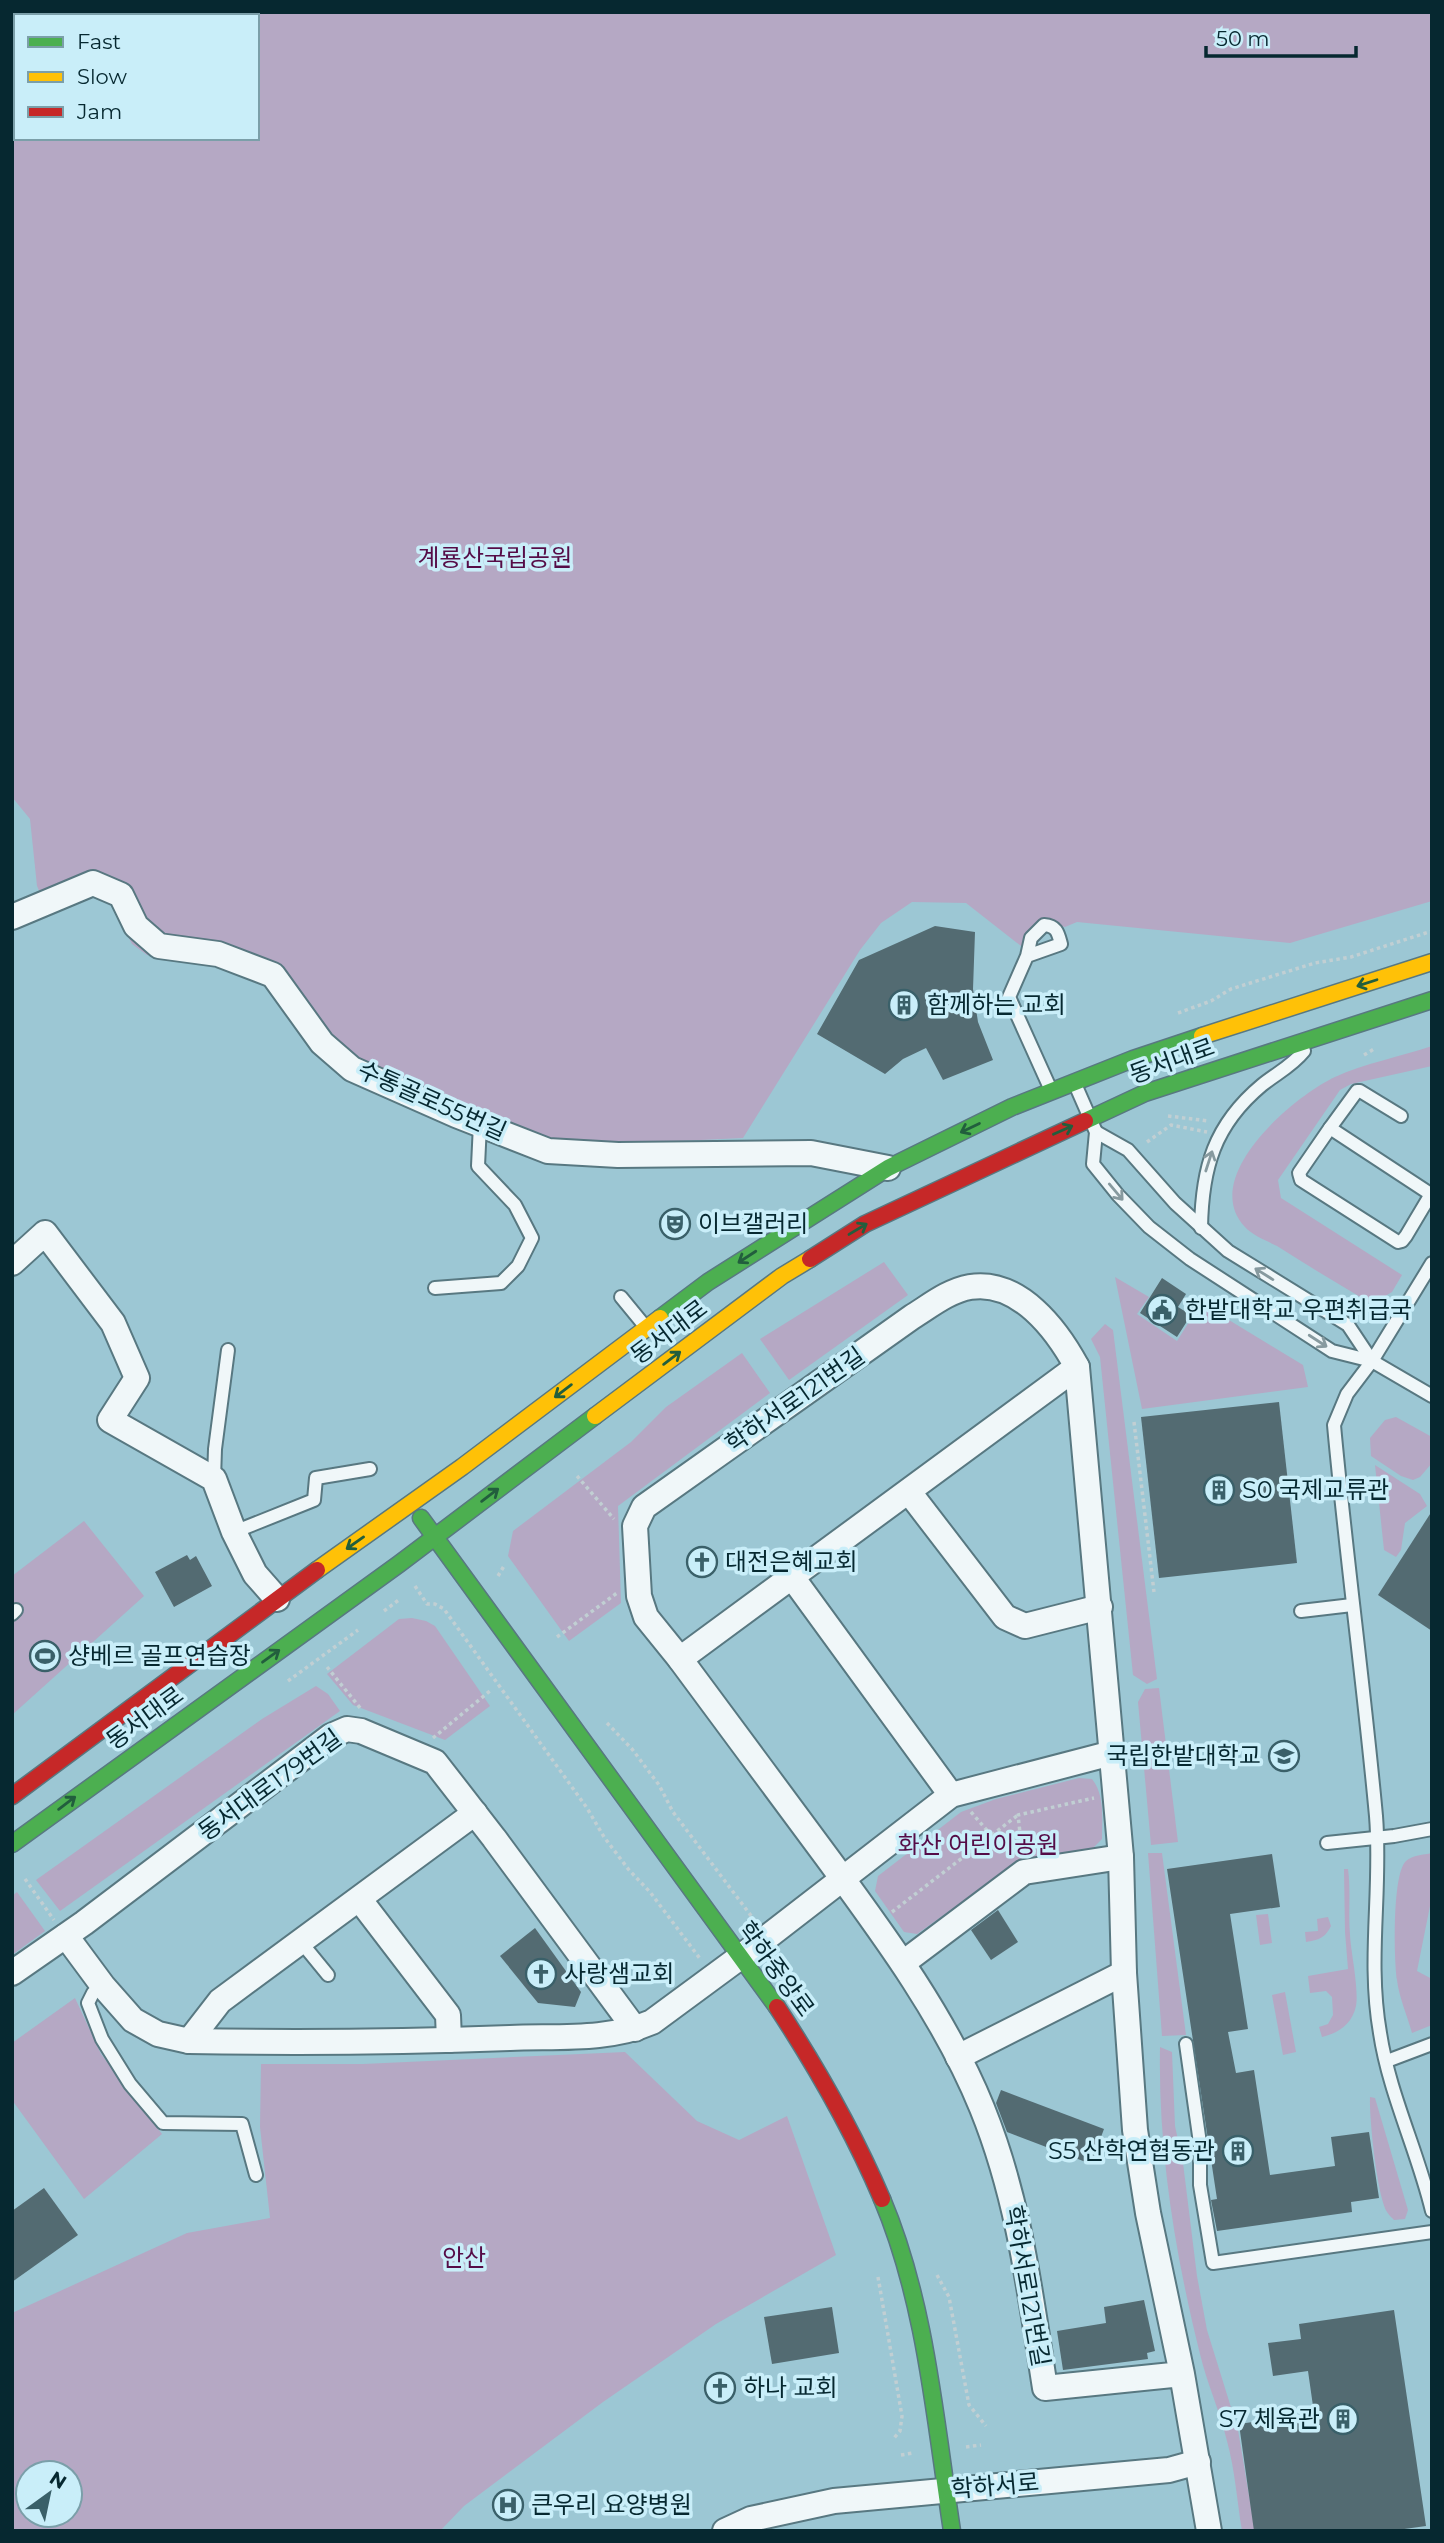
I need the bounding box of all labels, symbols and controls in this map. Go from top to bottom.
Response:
legend [14,14,259,140]
scale bar [1206,14,1356,58]
text: 50 m [1216,26,1270,51]
text: Fast [77,29,121,54]
text: Slow [77,64,127,89]
text: Jam [76,99,122,124]
park label: 계룡산국립공원 [418,543,572,572]
one-way arrow [1356,977,1378,990]
building icon: 함께하는 교회 [887,988,921,1022]
place label: 함께하는 교회 [927,990,1066,1019]
street label: 동서대로 [1125,1032,1218,1089]
street label: 수통골로55번길 [353,1055,511,1146]
one-way arrow [960,1122,981,1135]
one-way arrow [1052,1123,1073,1136]
one-way arrow [1204,1151,1217,1173]
one-way arrow [1108,1183,1124,1201]
theatre icon: 이브갤러리 [658,1207,692,1241]
place label: 이브갤러리 [698,1209,808,1238]
one-way arrow [848,1221,868,1235]
one-way arrow [738,1249,757,1264]
one-way arrow [1255,1266,1275,1280]
street label: 동서대로 [625,1293,713,1370]
public building icon: 한밭대학교 우편취급국 [1145,1293,1179,1327]
place label: 한밭대학교 우편취급국 [1185,1295,1412,1324]
one-way arrow [1307,1335,1327,1349]
street label: 학하서로121번길 [719,1341,870,1458]
one-way arrow [662,1351,680,1366]
one-way arrow [554,1383,573,1398]
building icon: S0 국제교류관 [1202,1473,1236,1507]
place label: S0 국제교류관 [1242,1475,1389,1504]
one-way arrow [480,1488,499,1503]
one-way arrow [346,1536,365,1550]
church icon: 대전은혜교회 [685,1545,719,1579]
place label: 대전은혜교회 [725,1547,857,1576]
sports icon: 샹베르 골프연습장 [28,1639,62,1673]
place label: 샹베르 골프연습장 [68,1641,251,1670]
one-way arrow [261,1649,280,1663]
street label: 동서대로 [100,1680,189,1755]
street label: 동서대로179번길 [192,1723,347,1846]
school or university icon: 국립한밭대학교 [1267,1739,1301,1773]
place label: 국립한밭대학교 [1106,1741,1261,1770]
one-way arrow [57,1796,76,1811]
park label: 화산 어린이공원 [898,1830,1058,1859]
street label: 학하중앙로 [732,1916,821,2022]
church icon: 사랑샘교회 [524,1957,558,1991]
place label: 사랑샘교회 [564,1959,674,1988]
building icon: S5 산학연협동관 [1221,2134,1255,2168]
place label: S5 산학연협동관 [1048,2136,1215,2165]
street label: 학하서로121번길 [999,2203,1056,2369]
park label: 안산 [442,2243,486,2272]
church icon: 하나 교회 [703,2371,737,2405]
place label: 하나 교회 [743,2373,838,2402]
building icon: S7 체육관 [1326,2402,1360,2436]
place label: S7 체육관 [1219,2404,1320,2433]
north arrow [14,2459,84,2529]
text: N [45,2466,71,2494]
street label: 학하서로 [950,2467,1040,2504]
hospital icon: 큰우리 요양병원 [491,2488,525,2522]
place label: 큰우리 요양병원 [531,2490,692,2519]

